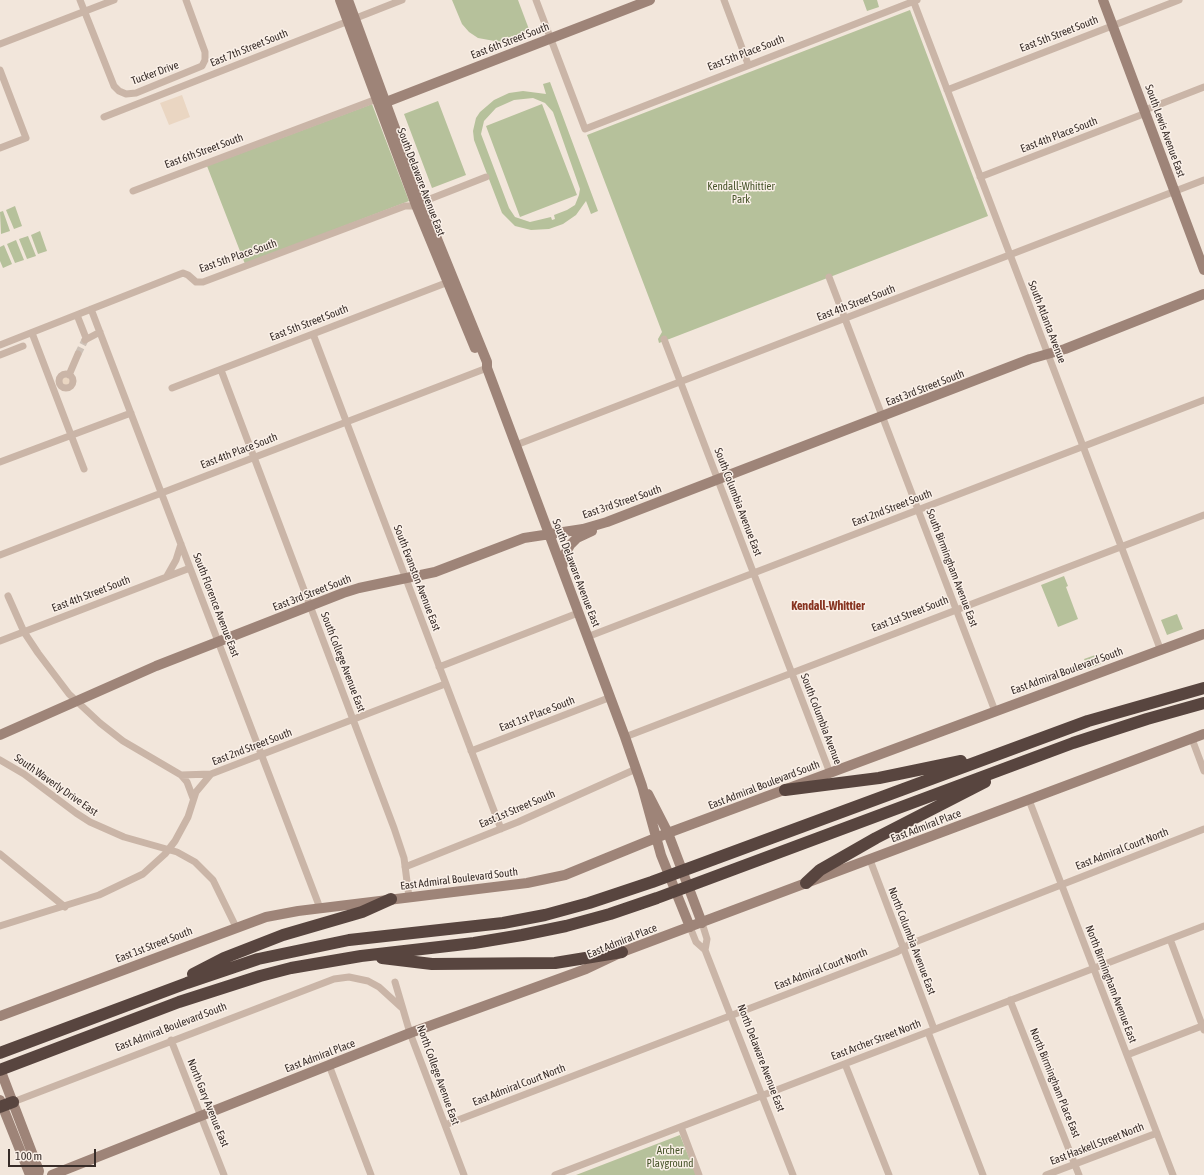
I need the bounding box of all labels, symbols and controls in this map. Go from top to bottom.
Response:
street label: East 5th Street South [1018,13,1100,55]
street label: East 6th Street South [469,20,551,62]
street label: East 7th Street South [208,26,290,70]
street label: East 5th Place South [706,32,786,74]
street label: Tucker Drive [130,58,180,88]
street label: South Lewis Avenue East [1142,83,1188,179]
street label: East 4th Place South [1019,114,1099,156]
street label: South Delaware Avenue East [394,126,448,238]
street label: East 6th Street South [163,131,245,171]
park label: Kendall-Whittier Park [707,180,775,206]
street label: East 5th Place South [197,237,279,275]
street label: South Atlanta Avenue [1025,279,1069,365]
street label: East 4th Street South [815,282,897,324]
street label: East 5th Street South [268,302,350,344]
street label: East 3rd Street South [884,367,966,409]
street label: East 4th Place South [199,430,279,472]
street label: South Columbia Avenue East [711,446,765,558]
street label: East 3rd Street South [581,482,663,522]
street label: East 2nd Street South [850,487,934,529]
street label: South Birmingham Avenue East [923,507,981,629]
street label: South Delaware Avenue East [549,517,603,629]
street label: South Evanston Avenue East [391,523,443,633]
street label: South Florence Avenue East [190,551,242,659]
street label: East 3rd Street South [271,572,353,614]
street label: East 4th Street South [50,573,132,615]
street label: East 1st Street South [870,593,950,635]
district label: Kendall-Whittier [791,599,865,613]
street label: South College Avenue East [318,610,368,714]
street label: East Admiral Boulevard South [1009,645,1125,697]
street label: South Columbia Avenue [798,672,844,766]
street label: East 1st Place South [497,694,577,734]
street label: East 2nd Street South [210,726,294,768]
street label: South Waverly Drive East [12,751,100,819]
street label: East Admiral Boulevard South [706,758,822,812]
street label: East 1st Street South [477,787,557,831]
street label: East Admiral Place [889,806,963,846]
street label: East Admiral Court North [1074,825,1170,873]
street label: East Admiral Boulevard South [399,865,519,893]
street label: North Columbia Avenue East [885,885,939,997]
street label: East Admiral Place [585,921,659,961]
street label: North Birmingham Avenue East [1082,923,1140,1045]
street label: East 1st Street South [114,924,194,966]
street label: East Admiral Court North [773,945,869,993]
street label: East Admiral Boulevard South [113,1000,229,1054]
street label: North Delaware Avenue East [734,1002,788,1114]
street label: East Archer Street North [829,1017,923,1063]
street label: North College Avenue East [414,1023,462,1127]
street label: North Birmingham Place East [1027,1026,1083,1140]
street label: East Admiral Place [283,1036,357,1076]
street label: North Gary Avenue East [184,1057,232,1149]
street label: East Admiral Court North [471,1061,567,1109]
street label: East Haskell Street North [1048,1120,1146,1168]
scale bar [10,1141,98,1167]
park label: Archer Playground [647,1144,693,1170]
text: 100 m [15,1149,42,1163]

